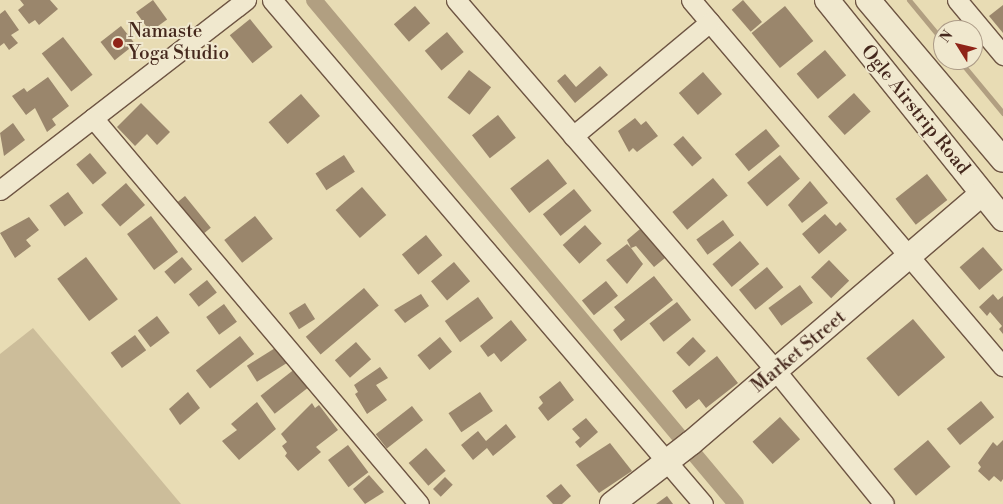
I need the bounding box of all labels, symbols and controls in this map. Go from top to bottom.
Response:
north arrow [933,20,983,70]
place label: Namaste Yoga Studio [128,21,229,65]
text: N [936,27,957,47]
marker: Namaste Yoga Studio [112,37,124,49]
street label: Ogle Airstrip Road [856,41,974,179]
street label: Market Street [747,306,851,398]

